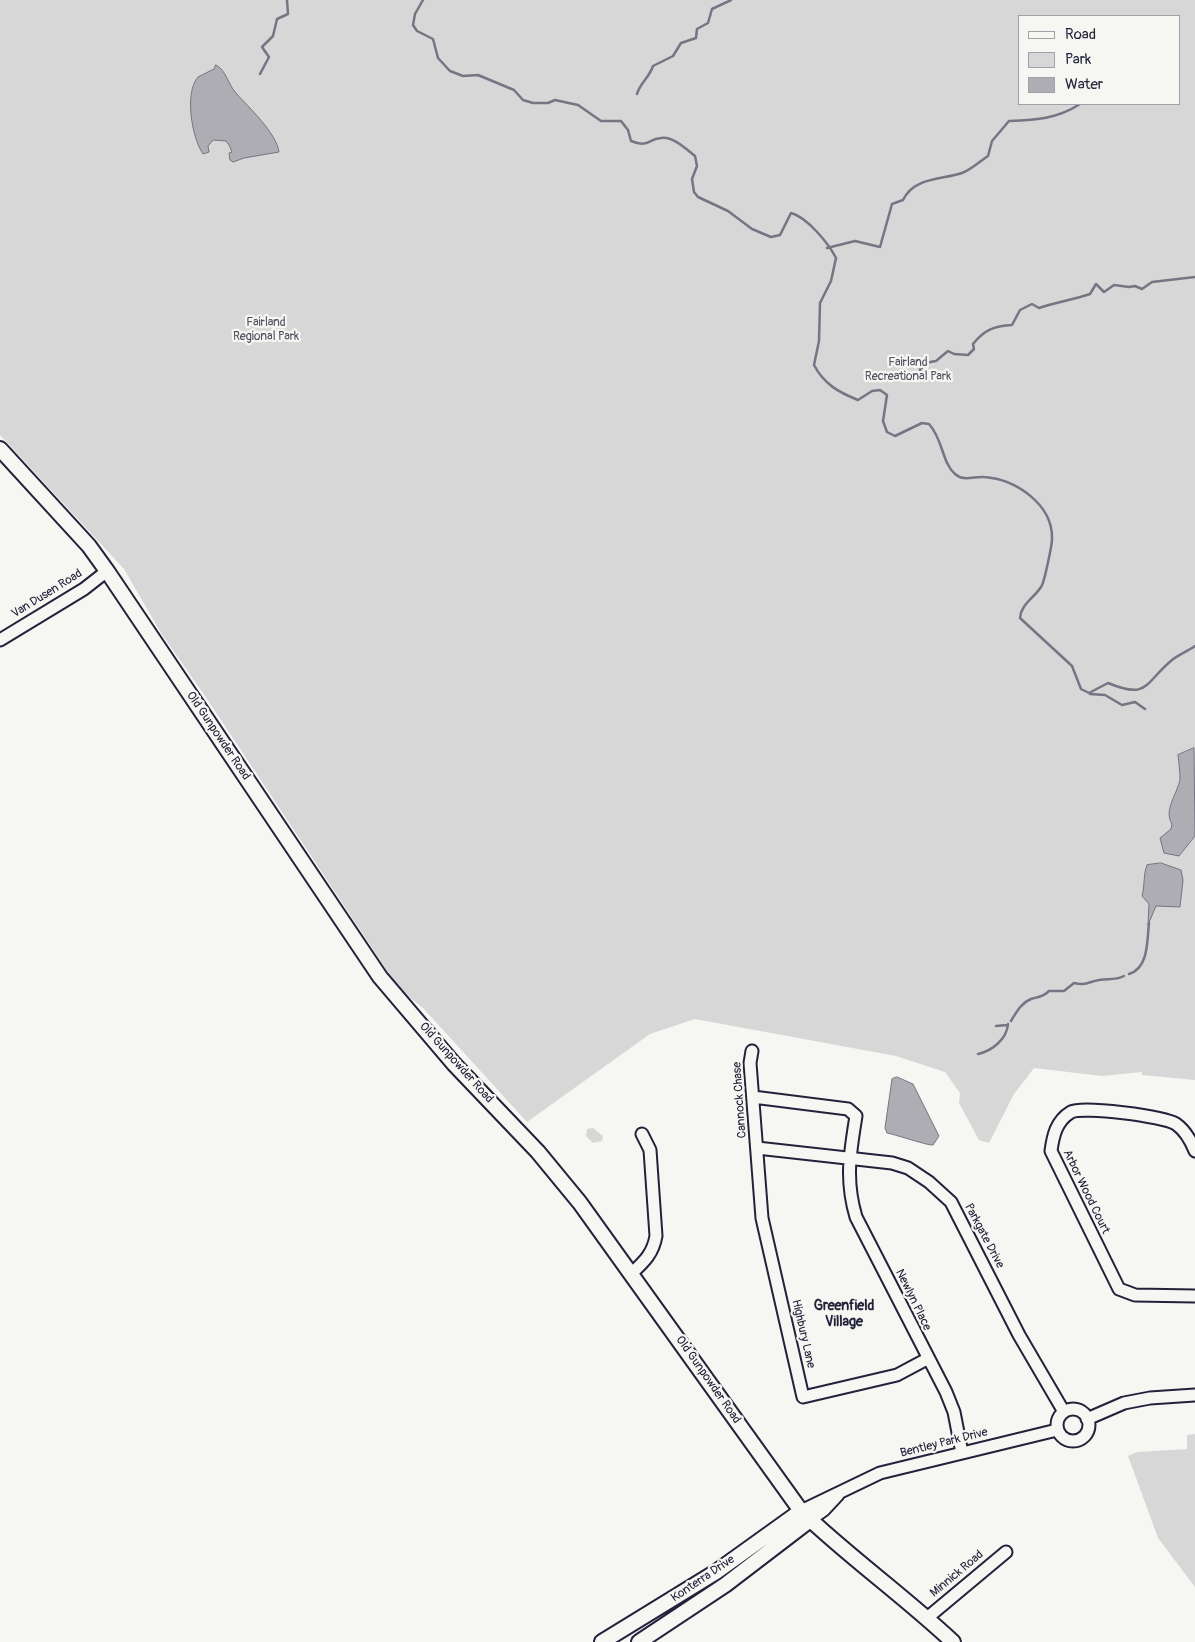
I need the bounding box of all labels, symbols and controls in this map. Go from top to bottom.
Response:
legend [1018,15,1180,105]
text: Road [1065,25,1096,44]
text: Park [1065,50,1091,69]
text: Water [1065,75,1103,94]
park label: Fairland Regional Park [233,316,299,344]
park label: Fairland Recreational Park [865,356,951,384]
street label: Van Dusen Road [9,567,85,621]
street label: Old Gunpowder Road [183,689,253,783]
street label: Old Gunpowder Road [416,1020,496,1106]
street label: Cannock Chase [730,1061,750,1139]
street label: Arbor Wood Court [1059,1148,1113,1236]
street label: Parkgate Drive [961,1201,1007,1271]
street label: Newlyn Place [892,1267,934,1333]
street label: Highbury Lane [788,1298,818,1370]
district label: Greenfield Village [814,1298,874,1330]
street label: Old Gunpowder Road [672,1333,744,1427]
street label: Bentley Park Drive [899,1425,989,1461]
street label: Minnick Road [928,1548,986,1600]
street label: Konterra Drive [669,1553,737,1605]

